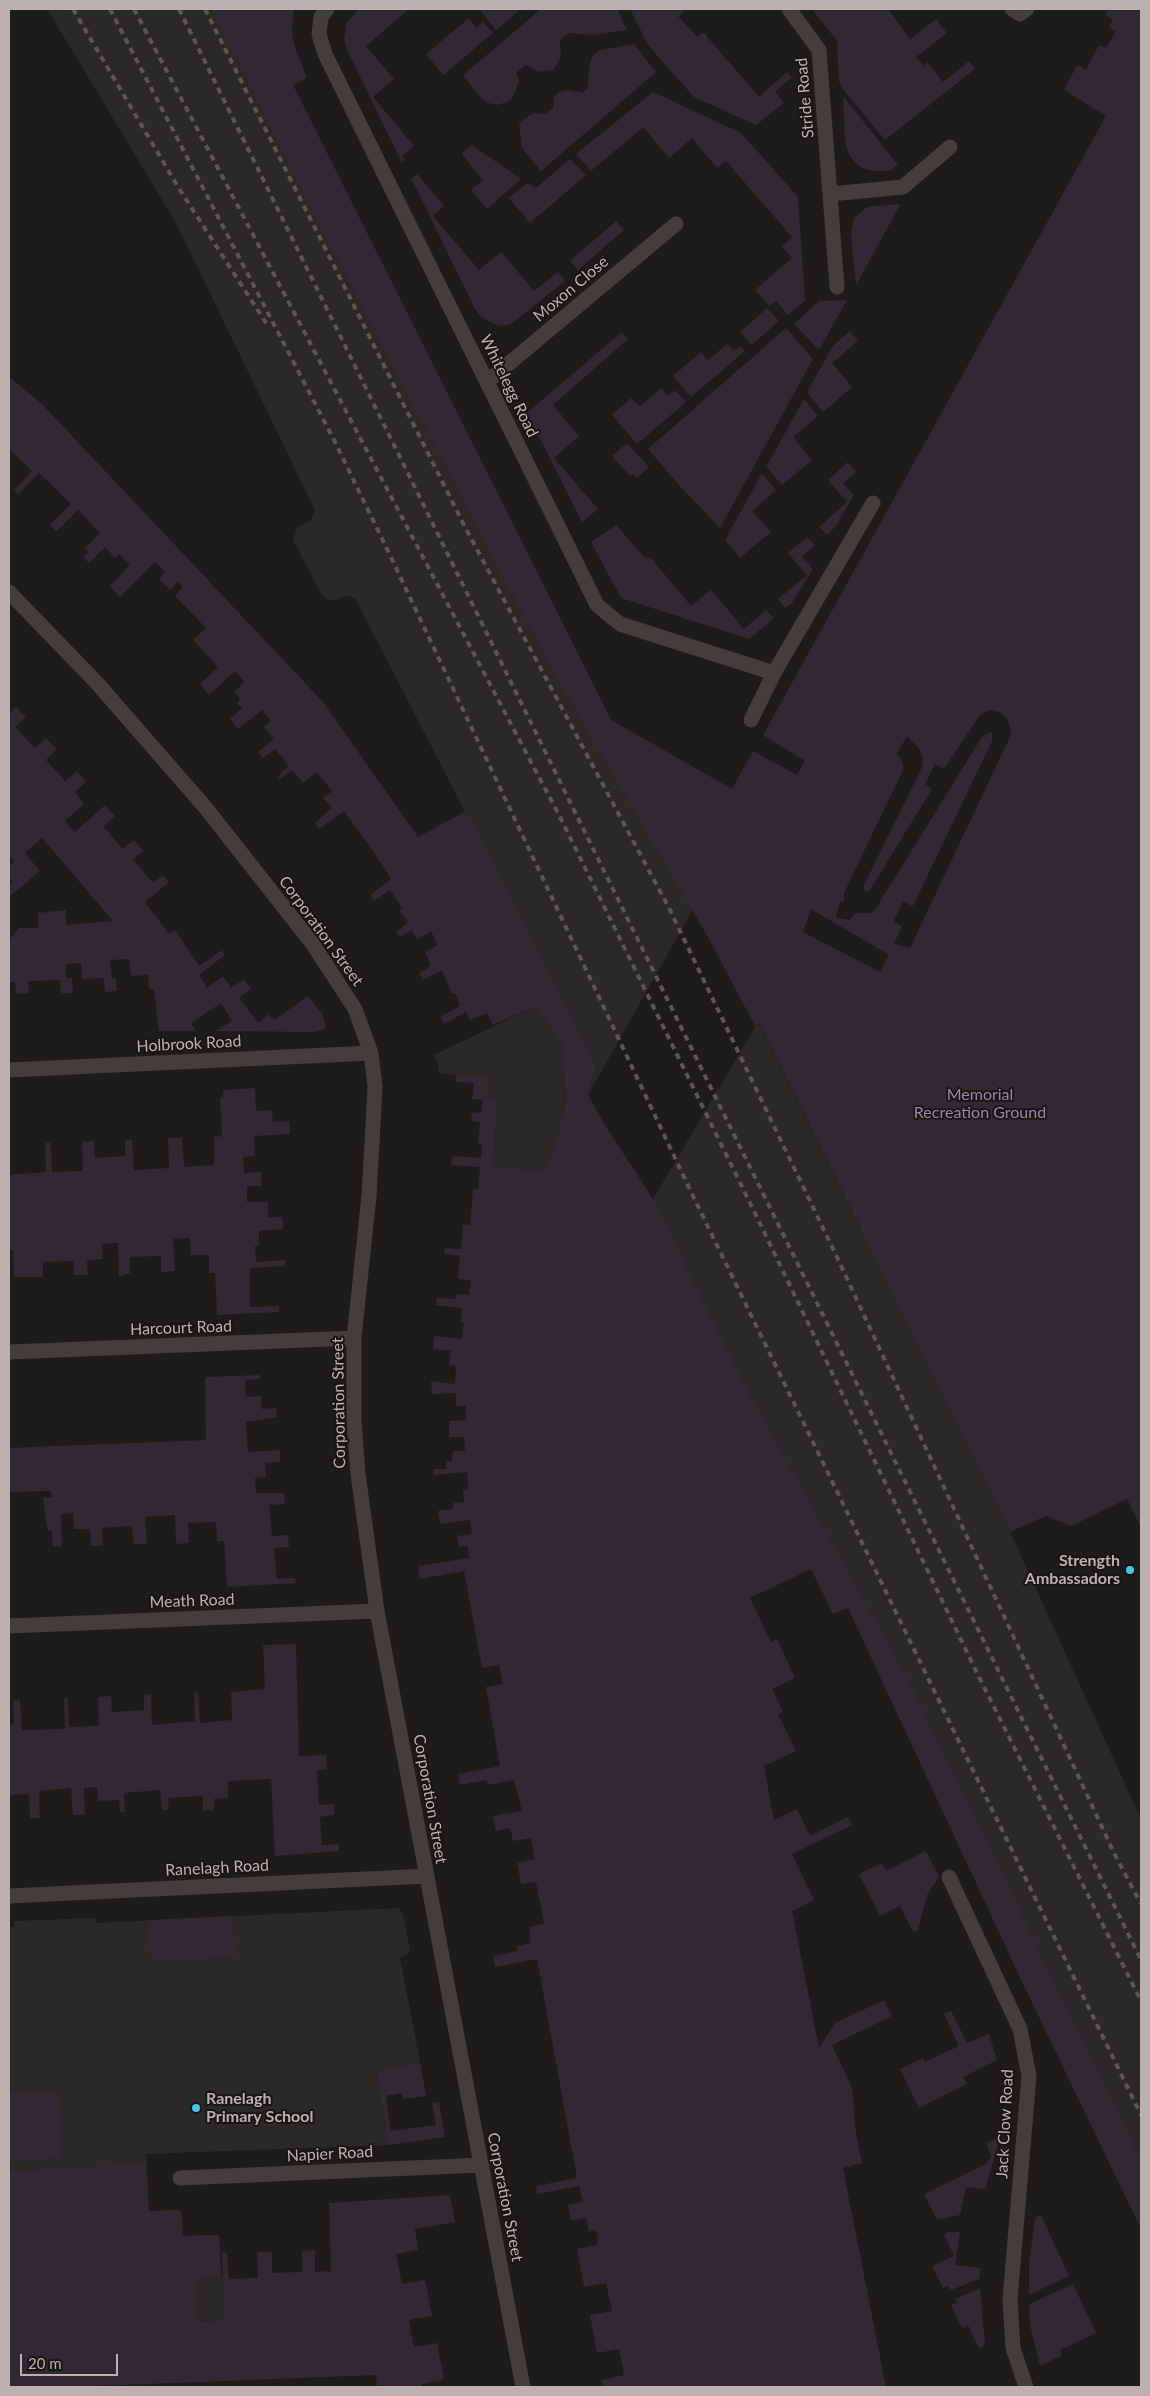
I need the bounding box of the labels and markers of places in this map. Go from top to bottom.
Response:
place label: Strength Ambassadors [1025,1551,1120,1589]
marker: Strength Ambassadors [1124,1564,1136,1576]
place label: Ranelagh Primary School [206,2089,313,2127]
marker: Ranelagh Primary School [190,2102,202,2114]

